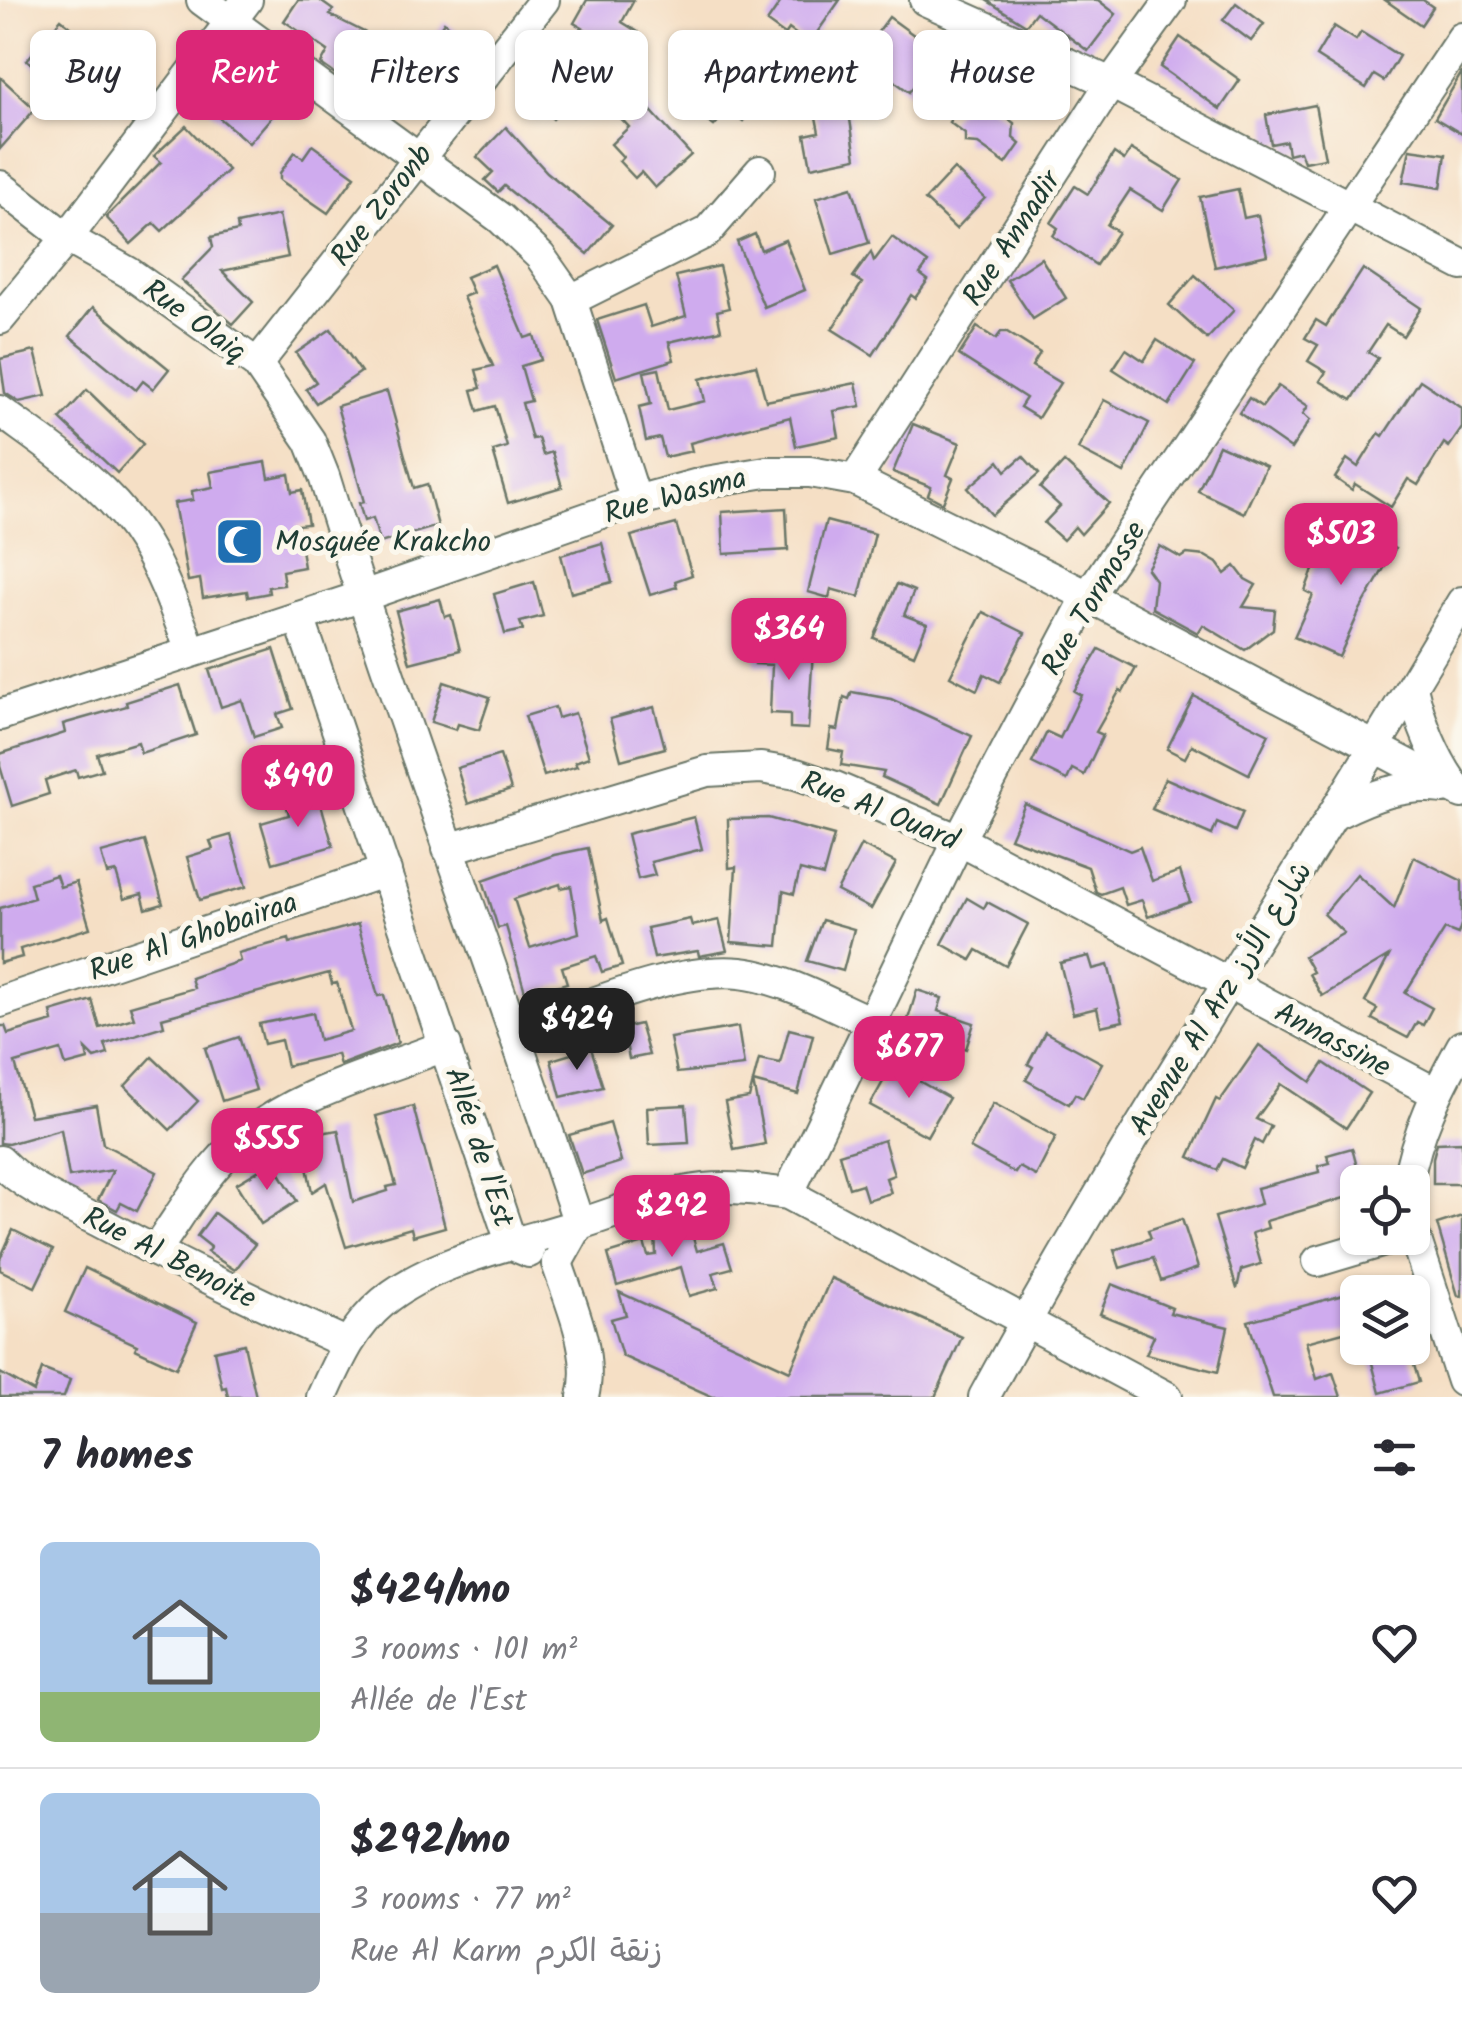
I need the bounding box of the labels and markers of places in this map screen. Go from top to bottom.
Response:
pin: $503 [1282,503,1400,588]
mosque icon: Mosquée Krakcho [214,515,266,567]
place label: Mosquée Krakcho [275,519,491,567]
pin: $364 [730,598,848,683]
pin: $490 [239,745,357,830]
pin: $424 [518,988,636,1073]
pin: $677 [850,1016,968,1101]
pin: $555 [208,1108,326,1193]
pin: $292 [613,1175,731,1260]

